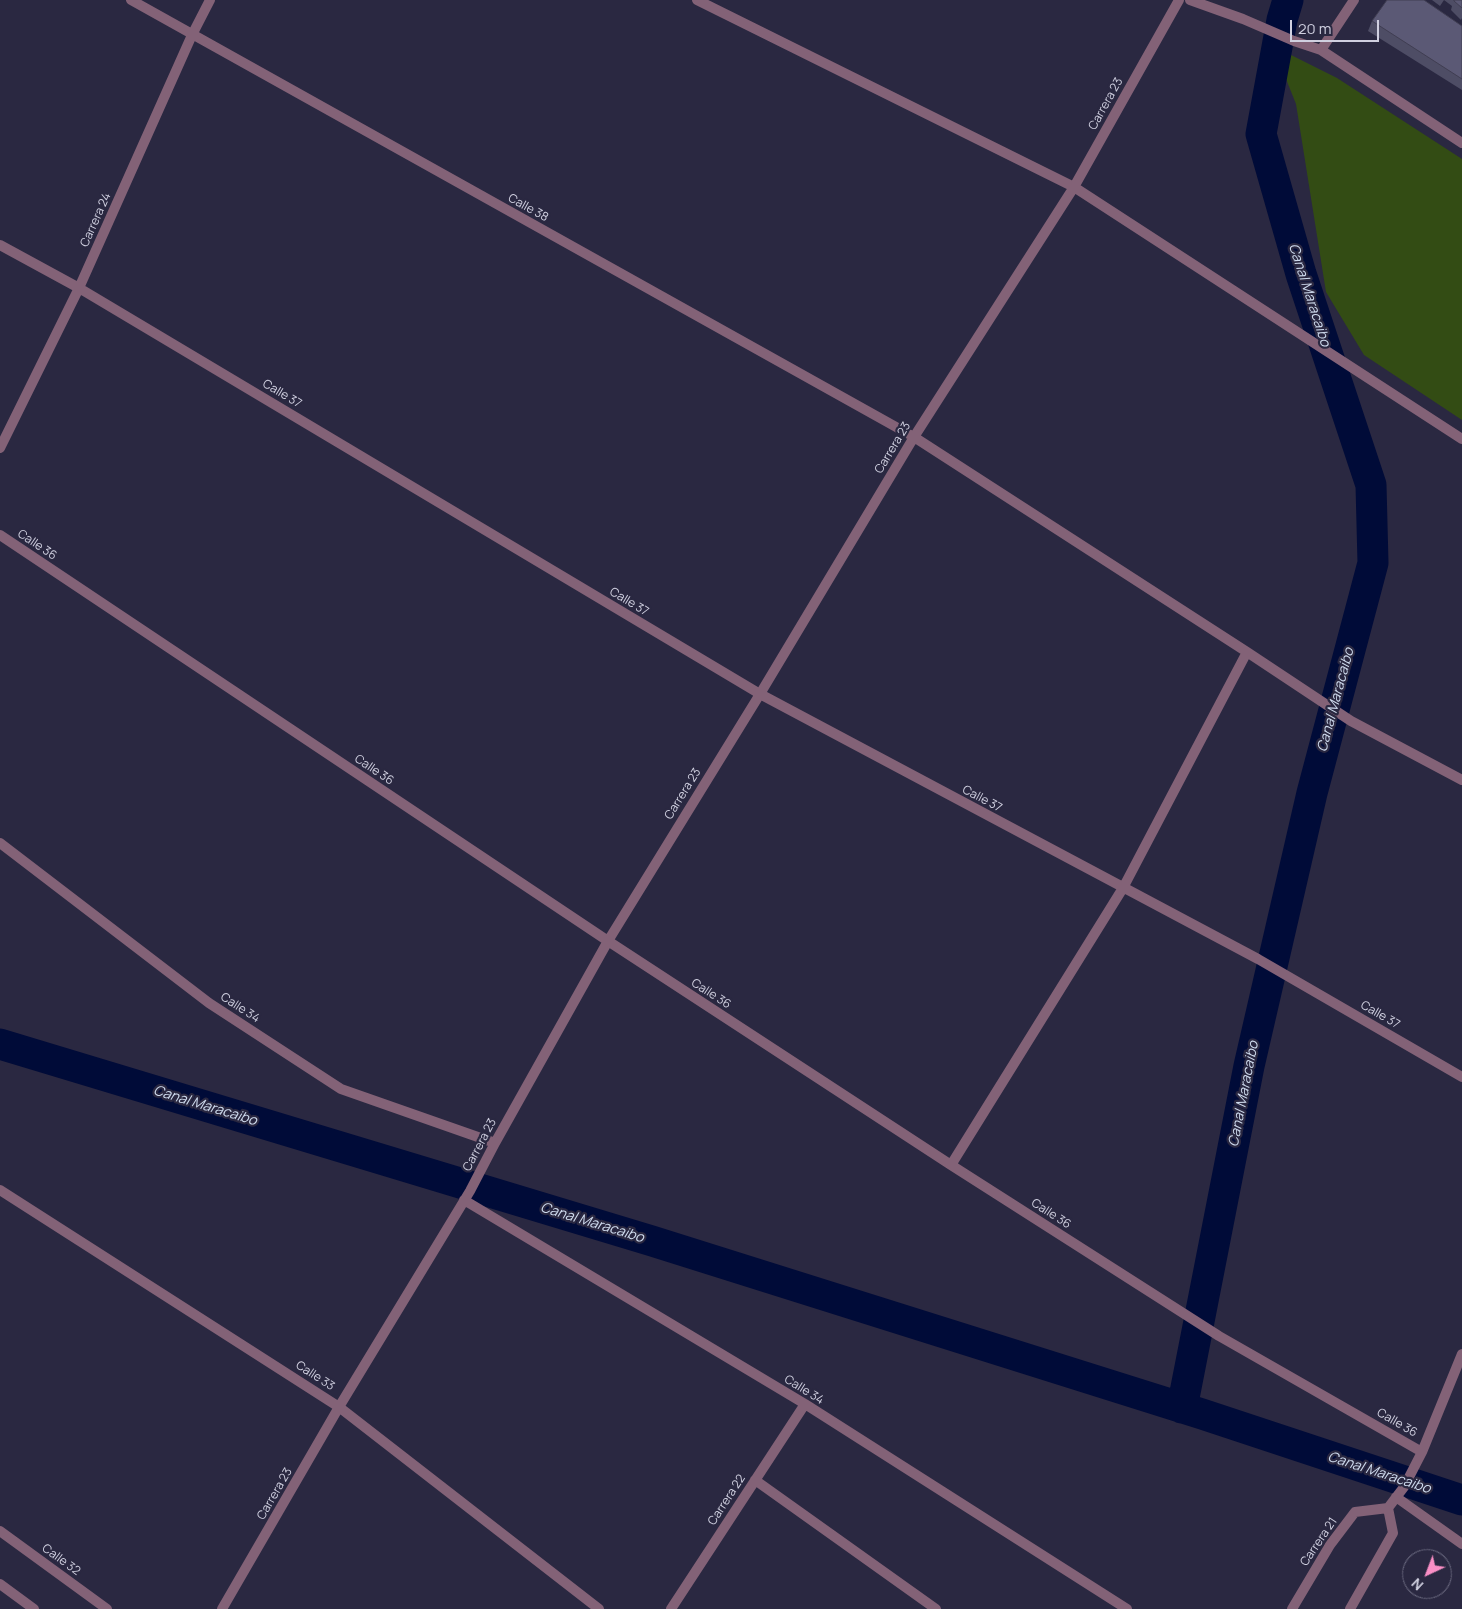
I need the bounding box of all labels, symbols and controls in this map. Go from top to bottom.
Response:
scale bar [1292,10,1381,42]
text: 20 m [1298,18,1331,39]
street label: Carrera 23 [1086,75,1126,133]
street label: Carrera 24 [78,191,114,249]
street label: Calle 38 [505,191,551,225]
water label: Canal Maracaibo [1284,241,1334,349]
street label: Calle 37 [260,377,304,411]
street label: Carrera 23 [872,420,914,476]
street label: Calle 36 [15,527,59,563]
street label: Calle 37 [607,585,651,619]
water label: Canal Maracaibo [1314,646,1358,754]
street label: Calle 36 [352,752,396,788]
street label: Carrera 23 [662,766,704,822]
street label: Calle 37 [960,783,1004,815]
street label: Calle 36 [688,976,734,1012]
street label: Calle 34 [218,990,262,1026]
street label: Calle 37 [1358,998,1402,1032]
water label: Canal Maracaibo [1226,1040,1262,1148]
water label: Canal Maracaibo [151,1082,259,1130]
street label: Carrera 23 [460,1116,500,1174]
street label: Calle 36 [1028,1196,1074,1232]
water label: Canal Maracaibo [538,1199,646,1247]
street label: Calle 33 [293,1358,337,1394]
street label: Calle 34 [782,1372,826,1408]
street label: Calle 36 [1374,1406,1420,1440]
water label: Canal Maracaibo [1325,1448,1433,1498]
street label: Carrera 23 [254,1466,296,1522]
street label: Carrera 22 [705,1472,749,1528]
street label: Carrera 21 [1298,1515,1340,1569]
street label: Calle 32 [39,1541,83,1579]
north arrow [1402,1549,1452,1599]
text: N [1407,1574,1427,1595]

